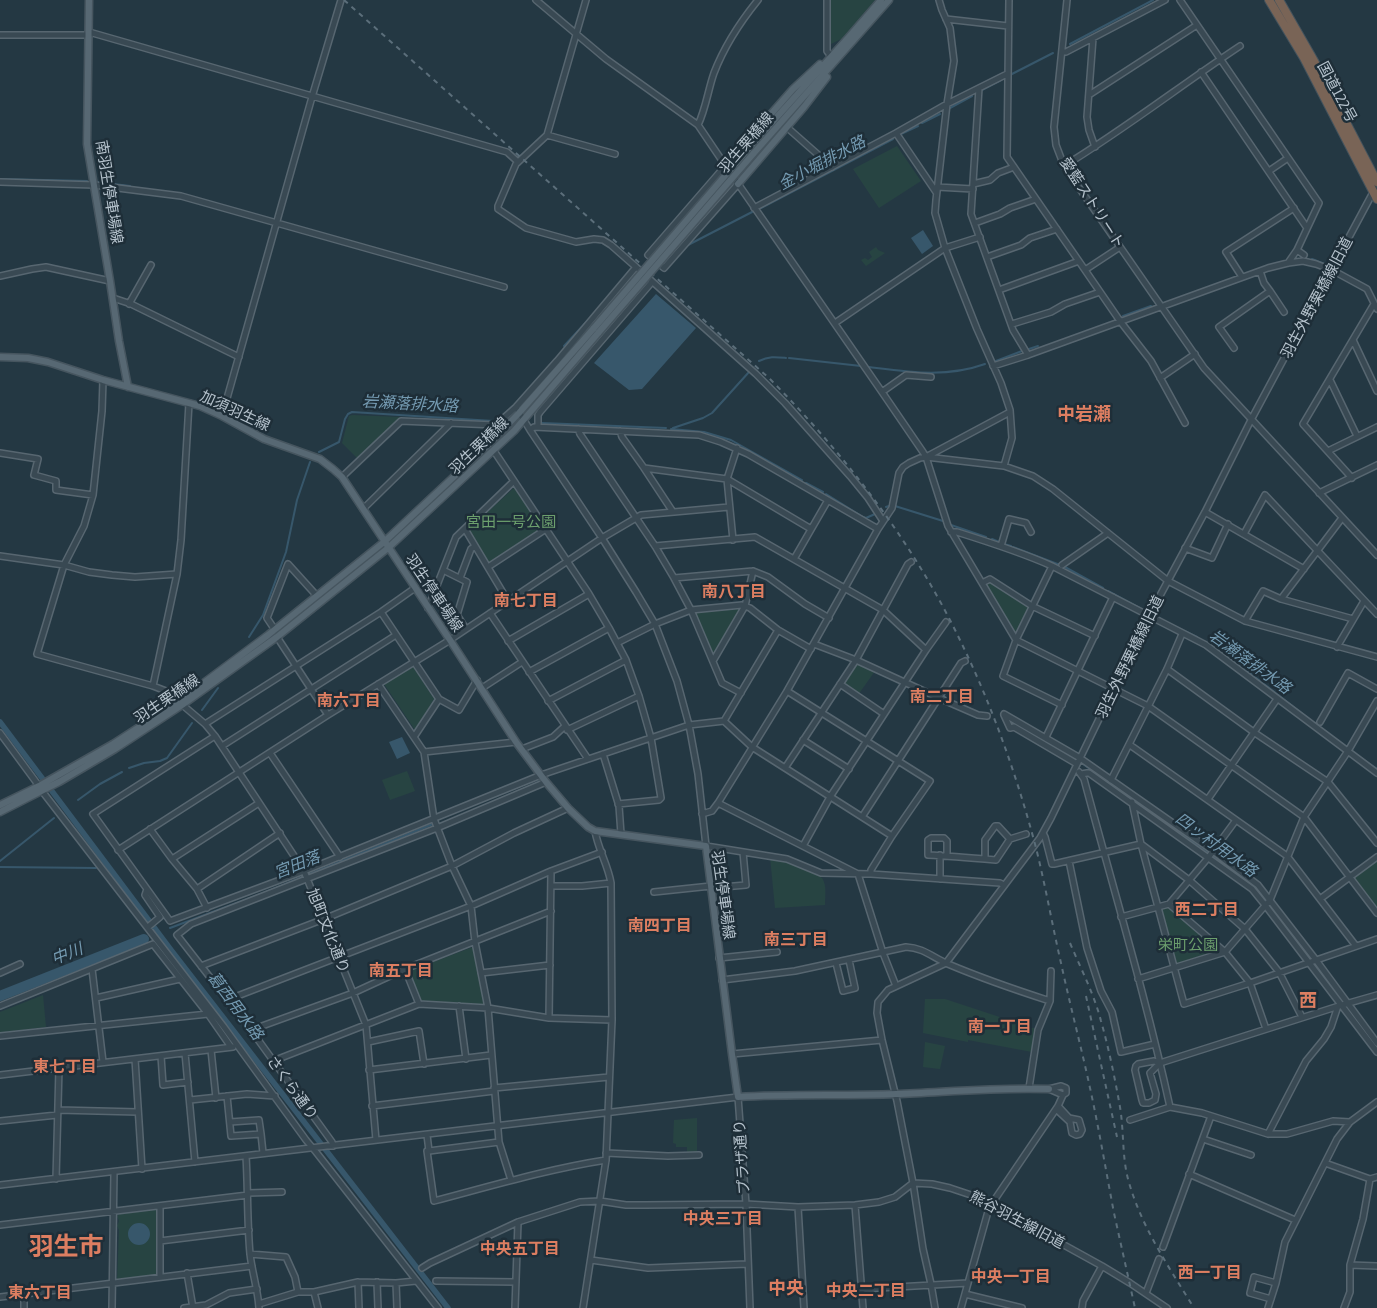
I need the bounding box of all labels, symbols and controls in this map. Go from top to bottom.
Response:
street label: 国道122号 [1314,59,1360,125]
street label: 羽生栗橋線 [715,109,777,177]
water label: 金小堀排水路 [775,132,869,194]
street label: 南羽生停車場線 [92,139,126,245]
street label: 愛藍ストリート [1056,154,1128,252]
street label: 羽生外野栗橋線旧道 [1277,234,1357,362]
street label: 加須羽生線 [197,387,273,435]
water label: 岩瀬落排水路 [362,392,458,416]
district label: 中岩瀬 [1057,403,1111,425]
street label: 羽生栗橋線 [446,413,512,479]
park label: 宮田一号公園 [466,513,556,531]
street label: 羽生停車場線 [401,551,467,635]
district label: 南八丁目 [702,582,766,602]
district label: 南七丁目 [494,591,558,611]
street label: 羽生外野栗橋線旧道 [1092,592,1168,722]
water label: 岩瀬落排水路 [1206,626,1294,698]
street label: 羽生栗橋線 [131,671,203,727]
district label: 南二丁目 [910,687,974,707]
district label: 南六丁目 [317,691,381,711]
water label: 四ッ村用水路 [1172,809,1260,881]
water label: 宮田落 [271,847,323,883]
street label: 羽生停車場線 [708,849,738,941]
street label: 旭町文化通り [303,886,353,976]
district label: 西二丁目 [1175,900,1239,920]
district label: 南四丁目 [628,916,692,936]
district label: 南三丁目 [764,930,828,950]
park label: 栄町公園 [1158,936,1218,954]
water label: 中川 [49,939,85,969]
district label: 南五丁目 [369,961,433,981]
water label: 葛西用水路 [203,968,267,1044]
district label: 西 [1299,990,1317,1012]
district label: 南一丁目 [968,1017,1032,1037]
street label: さくら通り [263,1052,321,1124]
district label: 東七丁目 [33,1057,97,1077]
street label: プラザ通り [730,1119,754,1195]
street label: 熊谷羽生線旧道 [966,1187,1068,1253]
district label: 中央三丁目 [683,1209,763,1229]
district label: 羽生市 [29,1232,103,1262]
district label: 中央五丁目 [480,1239,560,1259]
district label: 西一丁目 [1178,1263,1242,1283]
district label: 中央一丁目 [971,1267,1051,1287]
district label: 中央 [768,1277,804,1299]
district label: 中央二丁目 [826,1281,906,1301]
district label: 東六丁目 [8,1283,72,1303]

